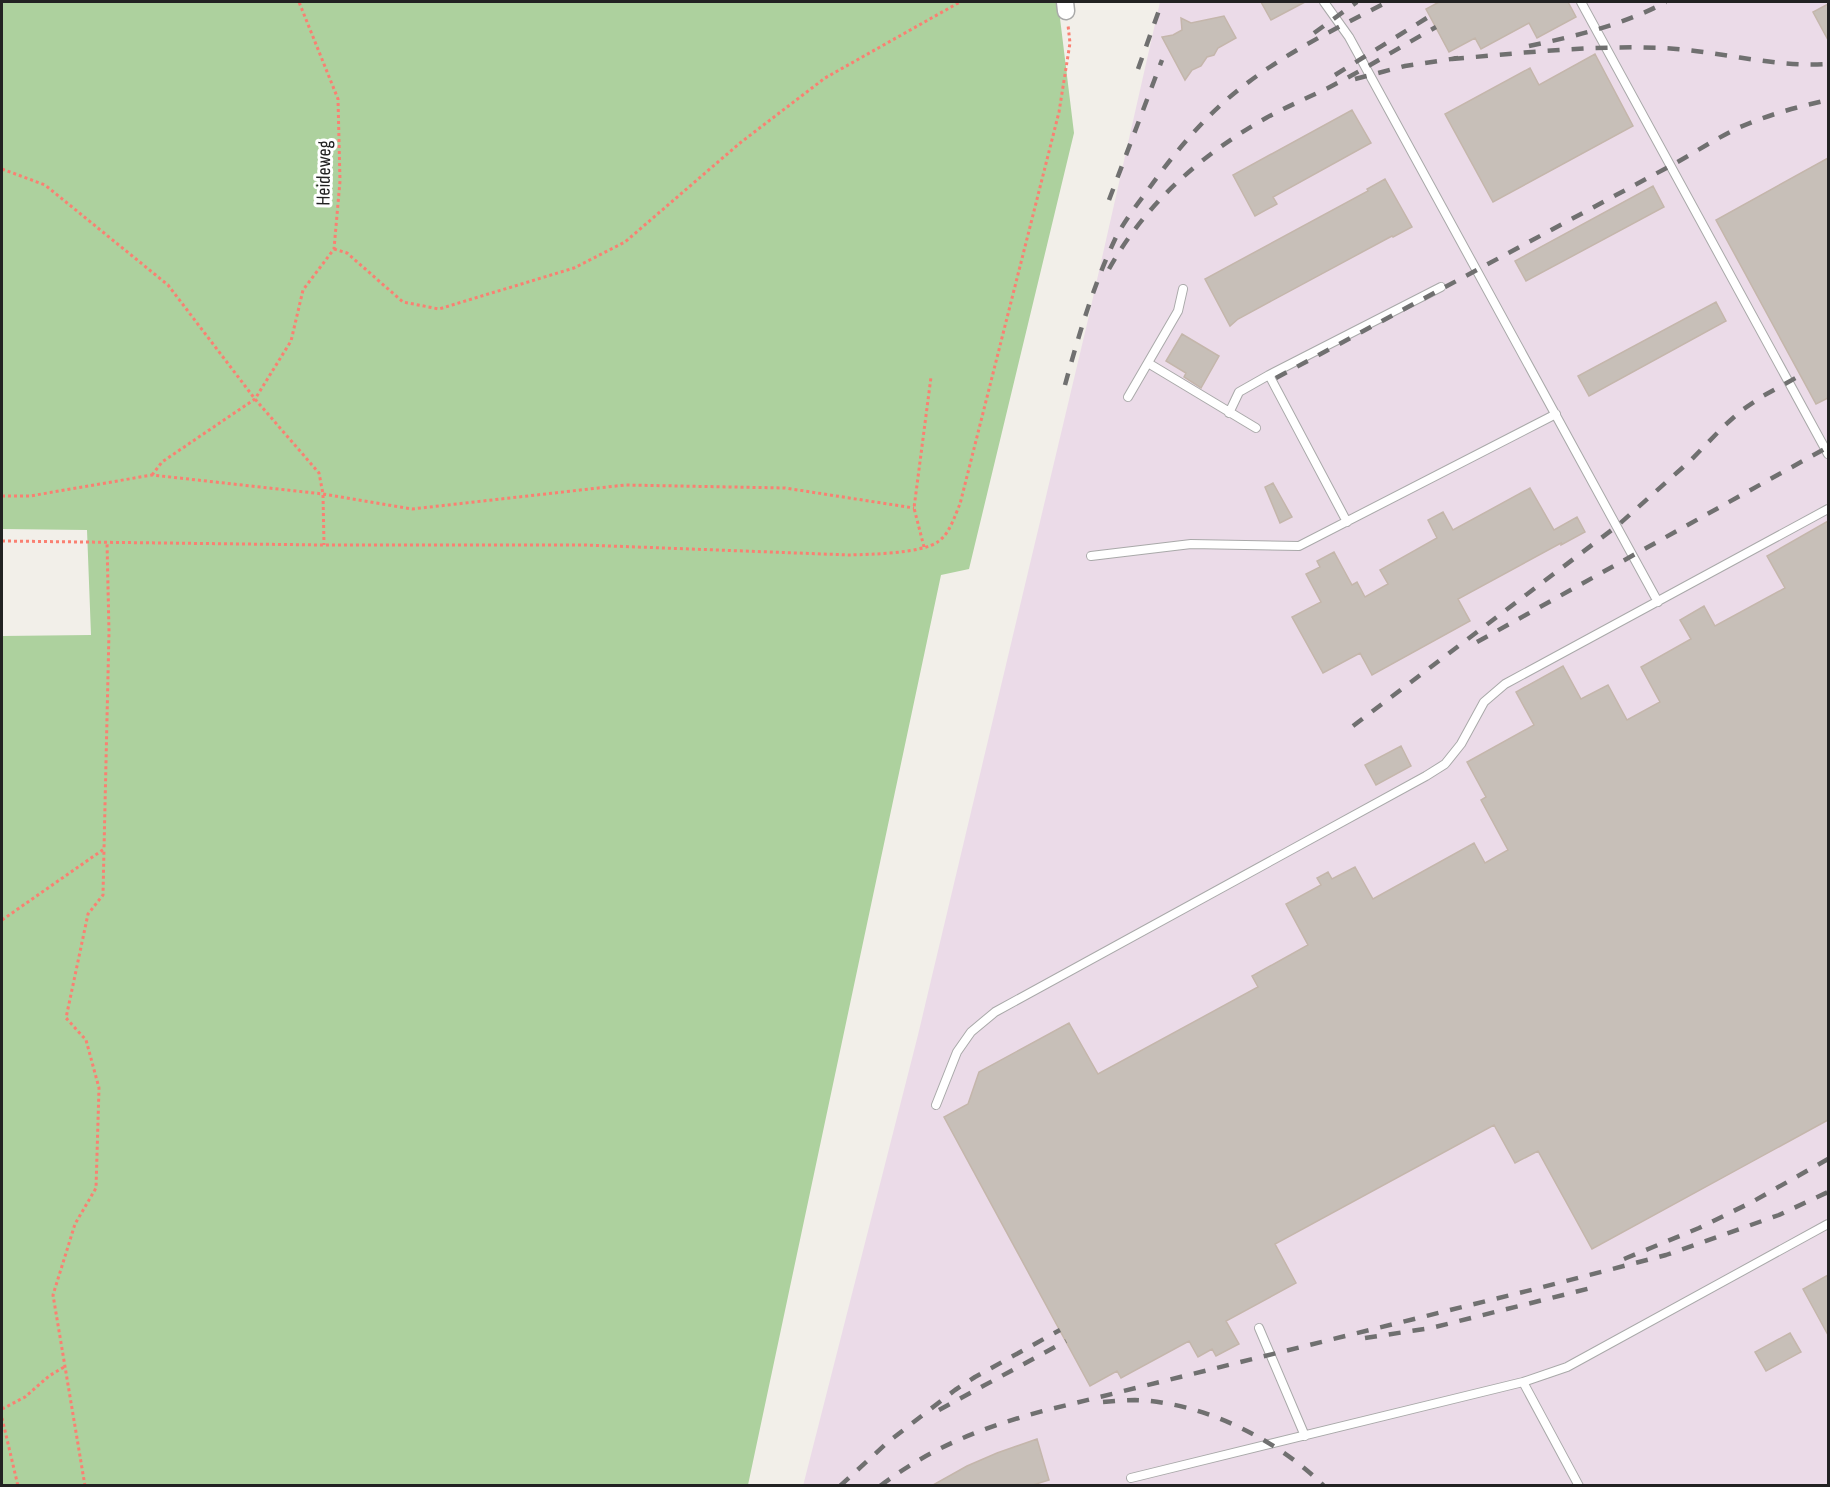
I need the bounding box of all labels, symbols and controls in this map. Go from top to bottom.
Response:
street label: Heideweg [311,140,337,206]

